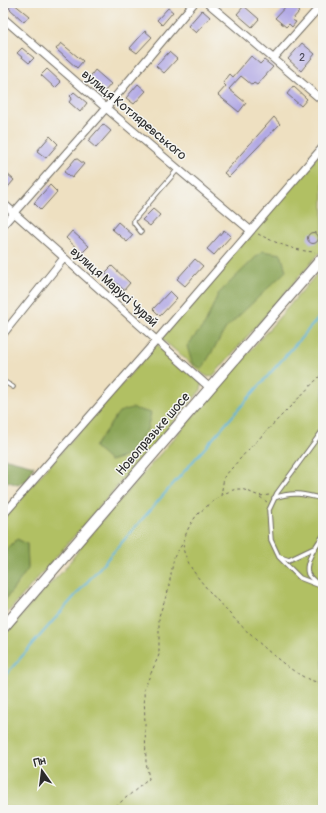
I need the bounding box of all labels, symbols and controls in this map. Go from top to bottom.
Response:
house number: 2 [299,51,305,64]
street label: вулиця Котляревського [78,66,190,164]
street label: вулиця Марусі Чурай [67,243,161,331]
street label: Новопразьке шосе [113,389,194,479]
north arrow [22,751,62,791]
text: Пн [32,754,48,770]

